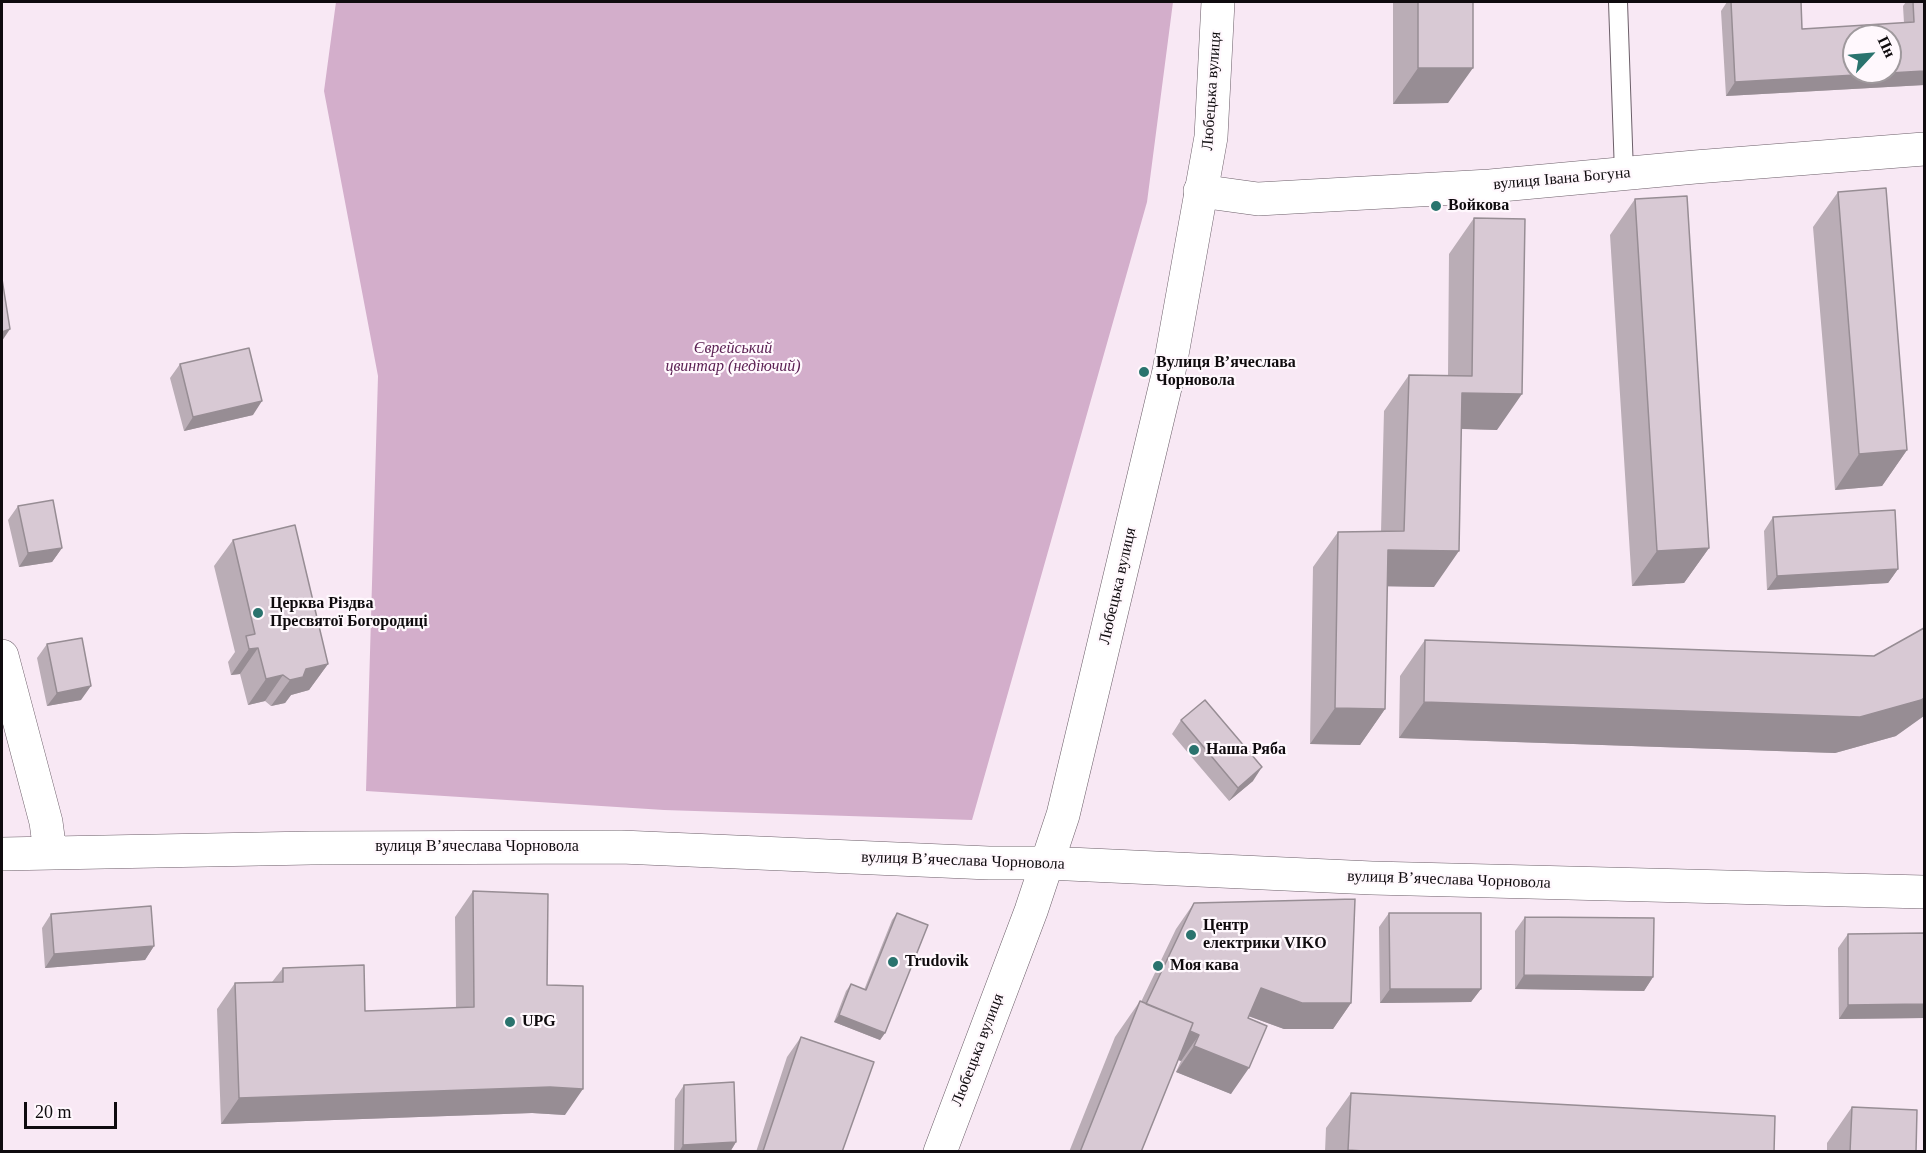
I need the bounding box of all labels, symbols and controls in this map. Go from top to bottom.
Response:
north arrow [1842,24,1902,84]
street label: Любецька вулиця [1198,31,1226,151]
text: Пн [1874,33,1899,60]
street label: вулиця Івана Богуна [1493,163,1631,195]
place label: Войкова [1448,196,1509,216]
marker: Войкова [1429,199,1443,213]
park label: Єврейський цвинтар (недіючий) [665,339,801,377]
place label: Вулиця В’ячеслава Чорновола [1156,353,1296,391]
marker: Вулиця В’ячеслава Чорновола [1137,365,1151,379]
street label: Любецька вулиця [1095,526,1141,646]
place label: Церква Різдва Пресвятої Богородиці [270,594,428,632]
marker: Церква Різдва Пресвятої Богородиці [251,606,265,620]
place label: Наша Ряба [1206,740,1286,760]
marker: Наша Ряба [1187,743,1201,757]
street label: вулиця Вʼячеслава Чорновола [375,837,579,857]
street label: вулиця Вʼячеслава Чорновола [861,848,1065,874]
street label: вулиця Вʼячеслава Чорновола [1347,867,1551,893]
place label: Центр електрики VIKO [1203,916,1327,954]
marker: Центр електрики VIKO [1184,928,1198,942]
place label: Trudovik [905,952,969,972]
marker: Trudovik [886,955,900,969]
place label: Моя кава [1170,956,1239,976]
marker: Моя кава [1151,959,1165,973]
street label: Любецька вулиця [948,991,1008,1109]
place label: UPG [522,1012,556,1032]
marker: UPG [503,1015,517,1029]
scale bar [27,1090,120,1128]
text: 20 m [35,1102,72,1122]

